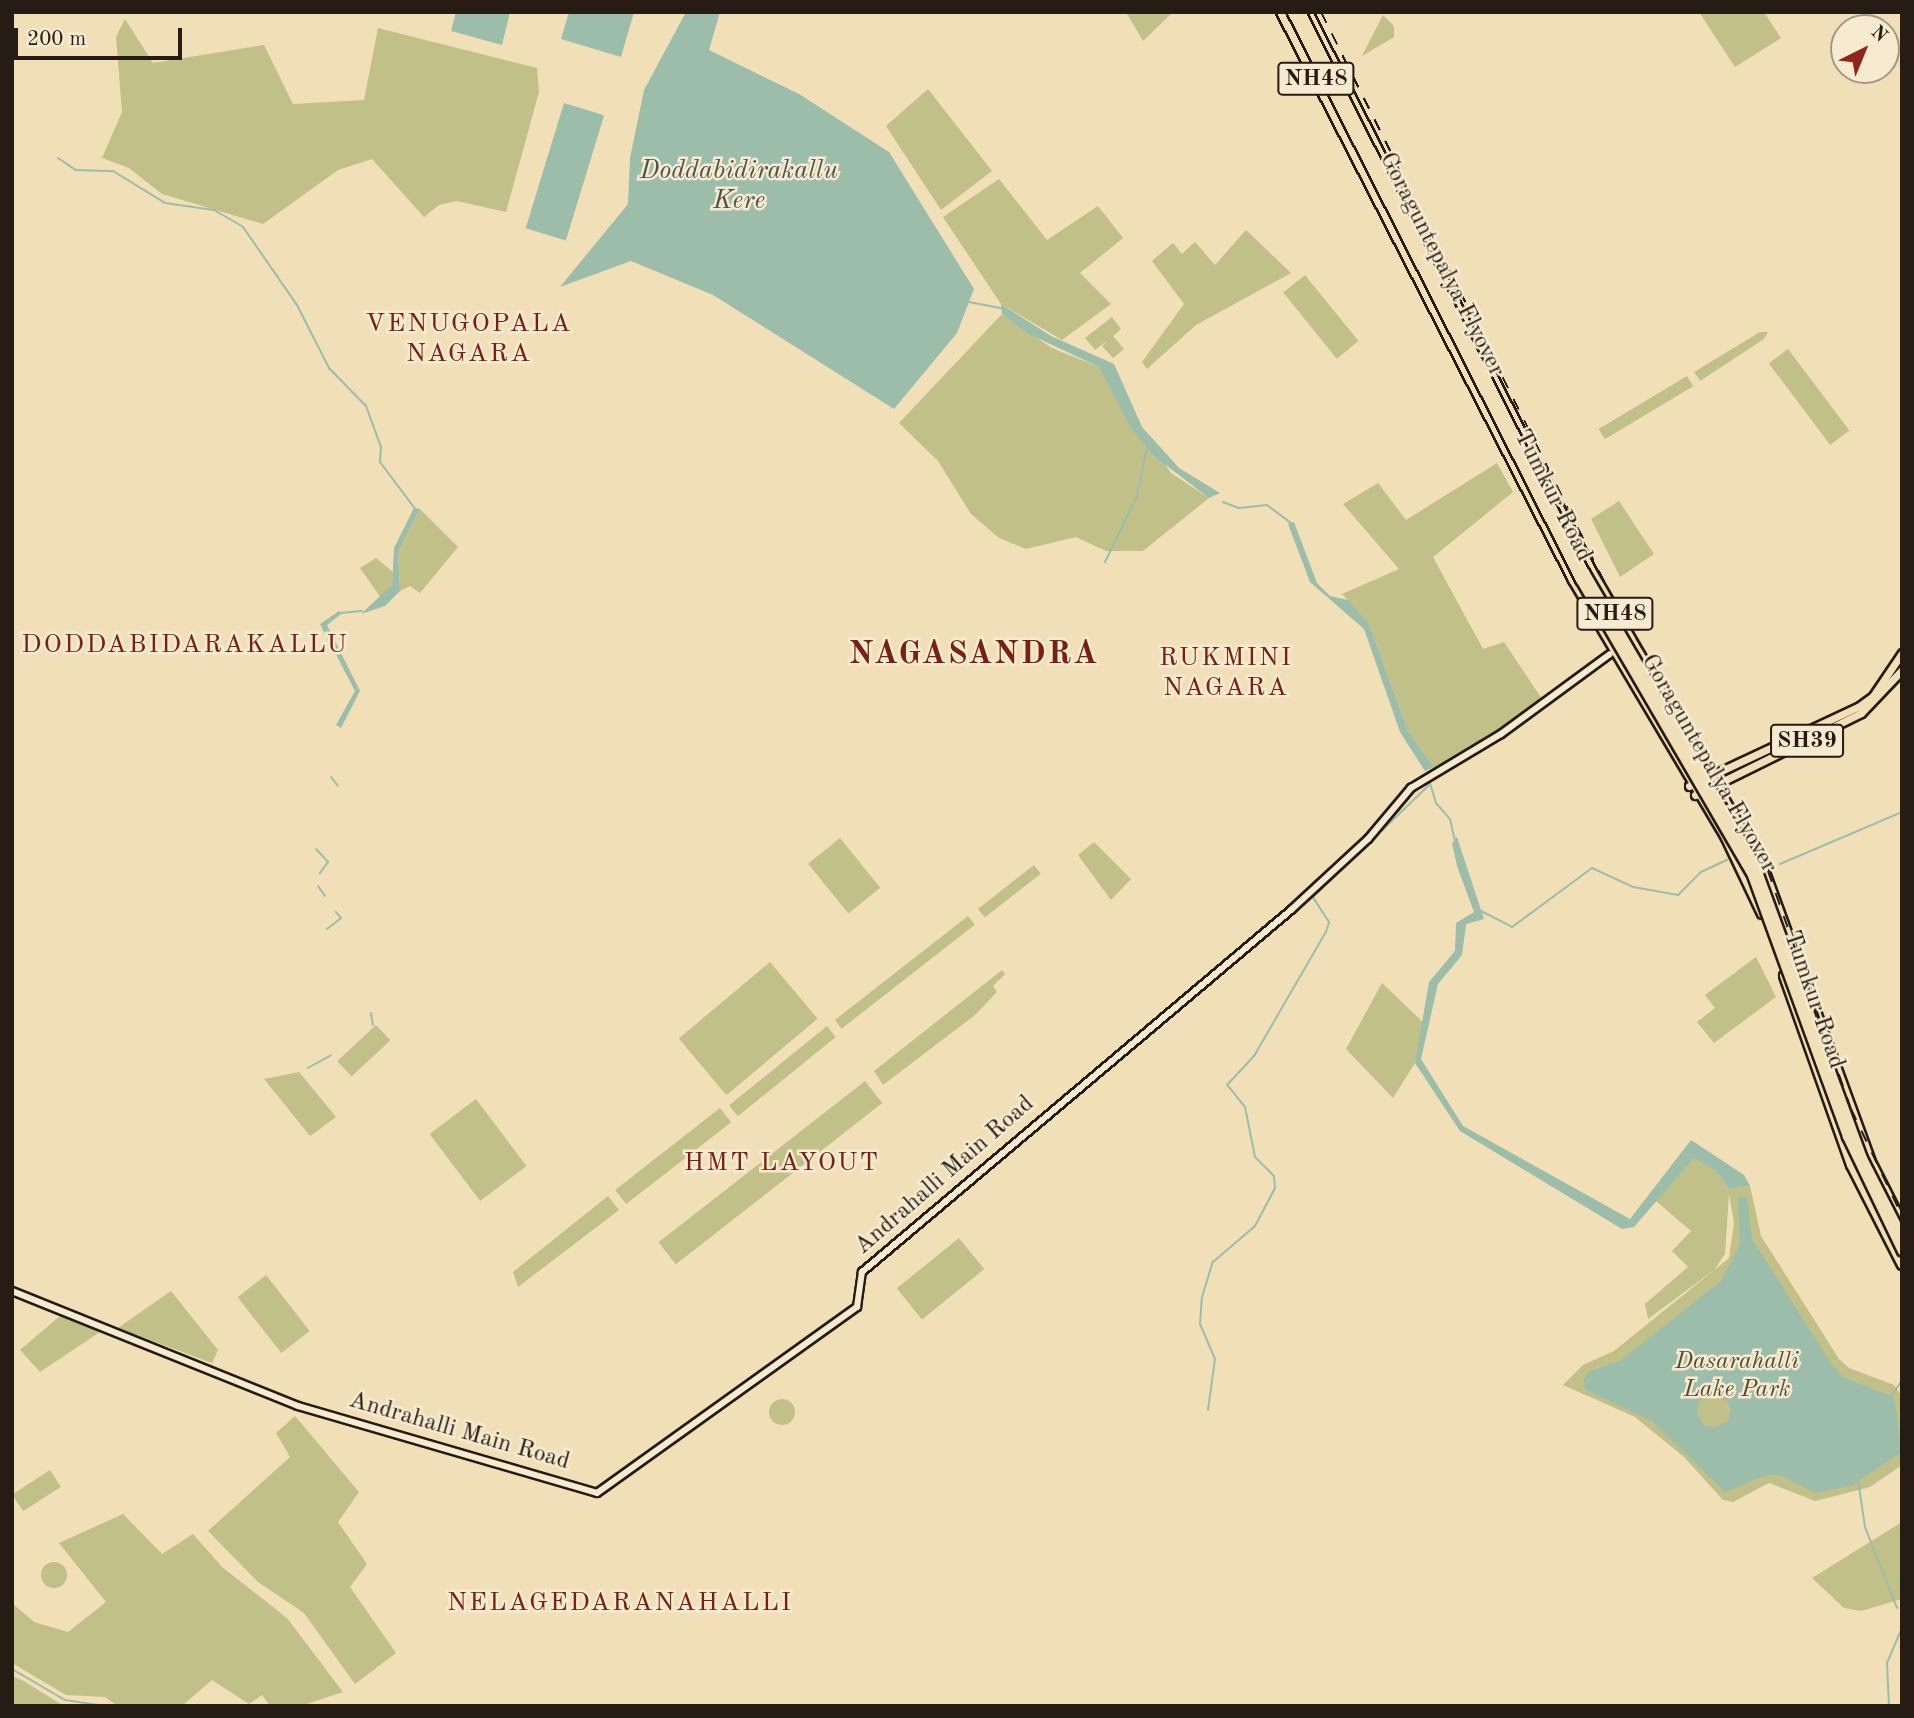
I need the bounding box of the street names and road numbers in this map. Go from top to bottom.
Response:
road number: NH48 [1276,60,1356,99]
street label: Goraguntepalya Flyover [1372,148,1510,382]
street label: Tumkur Road [1506,425,1598,567]
road number: NH48 [1575,594,1655,634]
street label: Goraguntepalya Flyover [1634,649,1782,879]
road number: SH39 [1769,722,1846,761]
street label: Tumkur Road [1776,927,1850,1073]
street label: Andrahalli Main Road [849,1090,1041,1262]
street label: Andrahalli Main Road [345,1387,573,1477]

